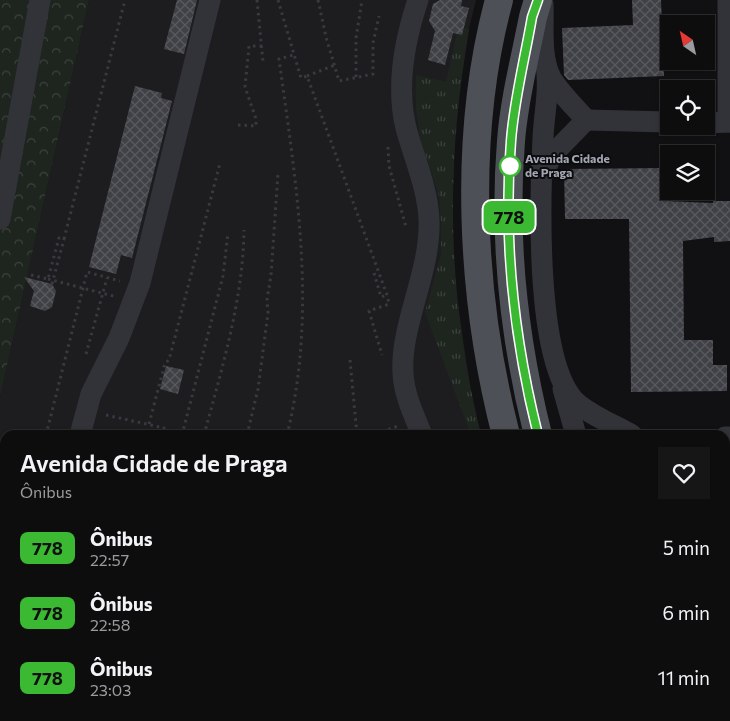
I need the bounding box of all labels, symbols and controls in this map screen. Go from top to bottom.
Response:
north arrow [660,15,715,70]
map controls [660,15,715,200]
button: locate [660,80,715,135]
button: layers [660,145,715,200]
place label: Avenida Cidade de Praga [525,151,610,179]
marker: Avenida Cidade de Praga [499,155,521,177]
line badge: 778 [480,201,538,233]
text: 778 [494,206,524,228]
button: heart [658,447,710,499]
text: Avenida Cidade de Praga [20,448,288,477]
text: Ônibus [20,482,72,501]
text: Ônibus [90,527,153,550]
text: 5 min [663,536,710,559]
text: 778 [32,537,63,559]
text: 22:57 [90,550,129,569]
text: Ônibus [90,592,153,615]
text: 6 min [662,601,710,624]
text: 778 [32,602,63,624]
text: 22:58 [90,615,130,634]
text: Ônibus [90,657,153,680]
text: 11 min [658,666,710,689]
text: 778 [32,667,63,689]
text: 23:03 [90,680,131,699]

